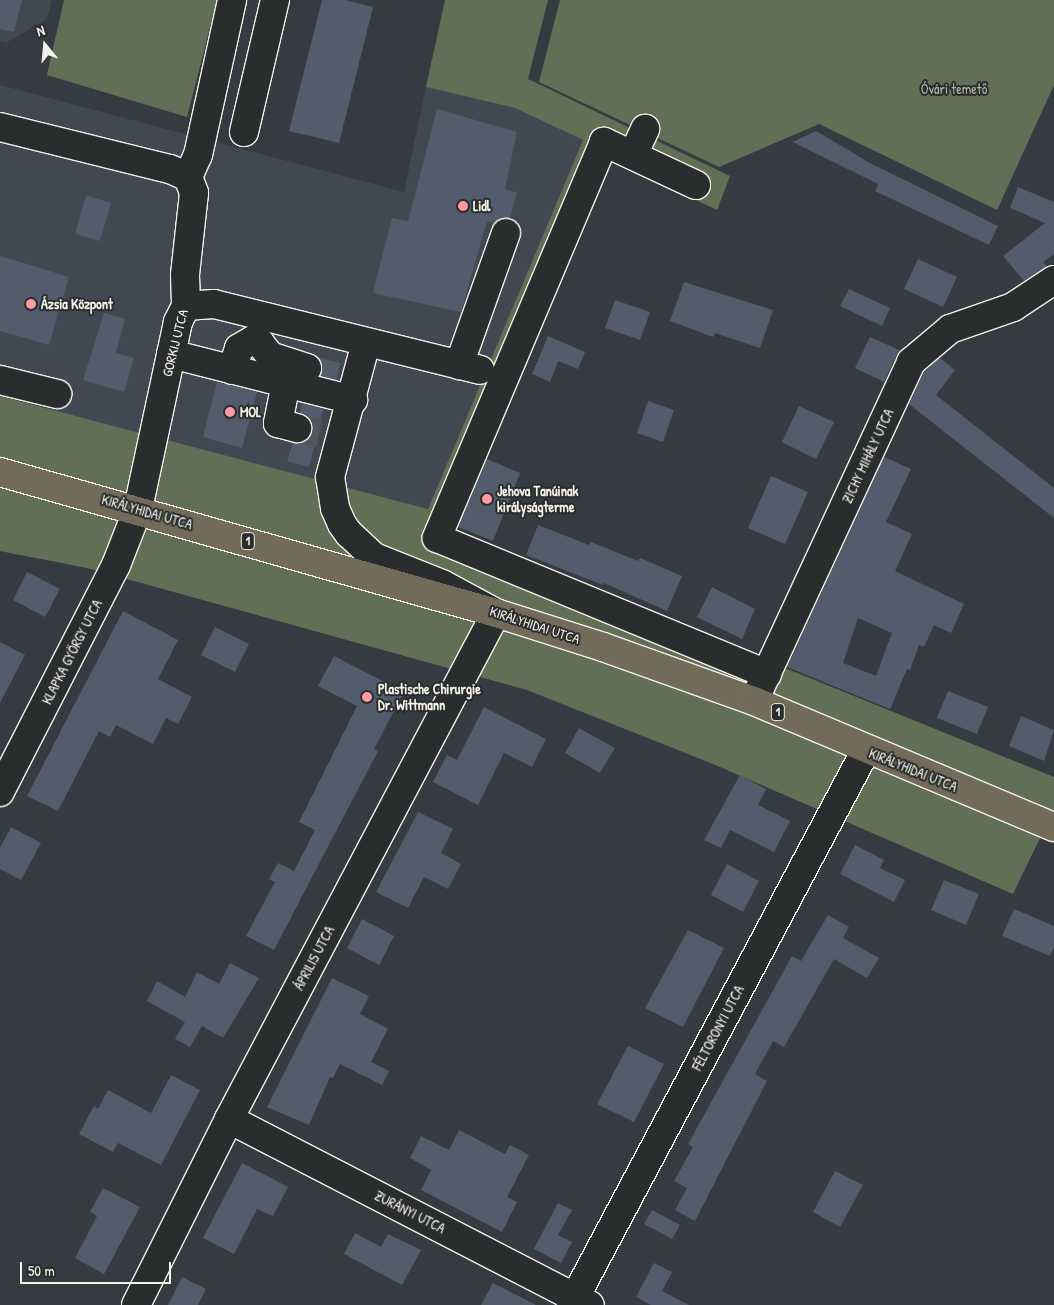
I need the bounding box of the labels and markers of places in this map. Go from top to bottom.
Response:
place label: Lidl [473,198,491,214]
marker: Lidl [457,200,469,212]
place label: Ázsia Központ [41,296,113,312]
marker: Ázsia Központ [25,298,37,310]
place label: MOL [240,404,261,420]
marker: MOL [224,406,236,418]
place label: Jehova Tanúinak királyságterme [497,483,578,516]
marker: Jehova Tanúinak királyságterme [481,493,493,505]
place label: Plastische Chirurgie Dr. Wittmann [378,681,481,714]
marker: Plastische Chirurgie Dr. Wittmann [360,690,374,704]

